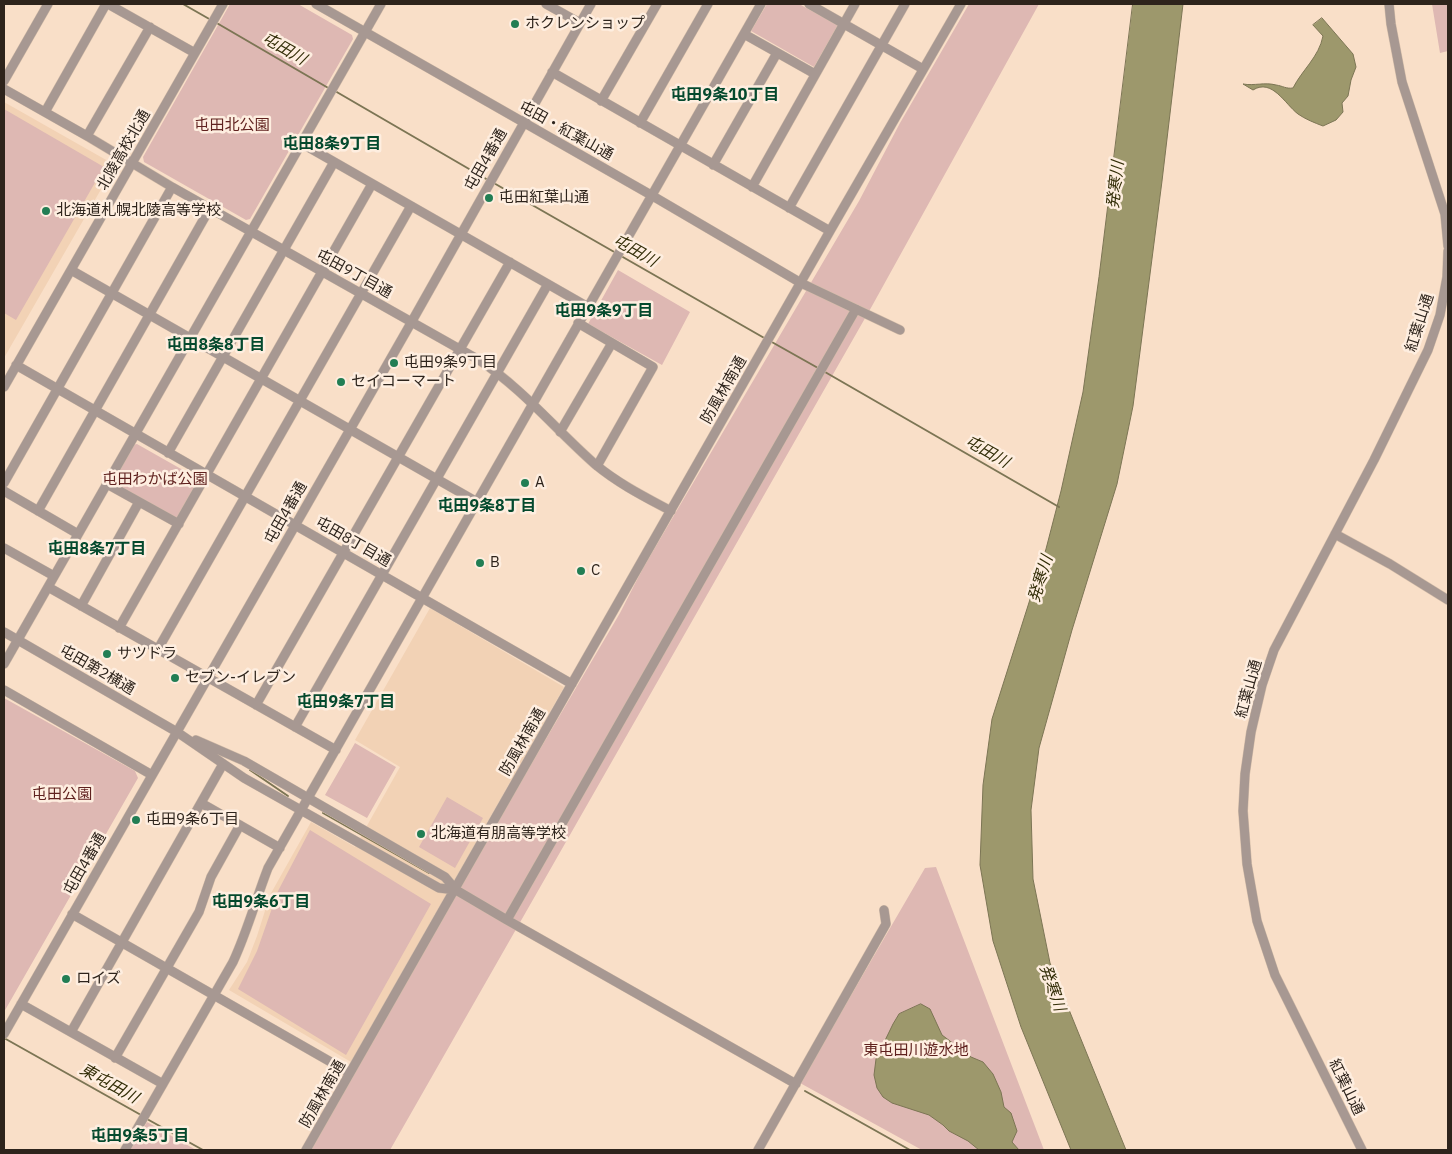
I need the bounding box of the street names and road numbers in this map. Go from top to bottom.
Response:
street label: 屯田・紅葉山通 [516,98,616,164]
street label: 北陵高校北通 [94,107,154,193]
street label: 屯田4番通 [461,126,511,194]
street label: 屯田9丁目通 [313,246,395,302]
street label: 紅葉山通 [1402,292,1438,354]
street label: 防風林南通 [697,353,751,427]
street label: 屯田4番通 [261,479,311,547]
street label: 屯田8丁目通 [312,513,394,571]
street label: 屯田第2横通 [56,641,138,699]
street label: 紅葉山通 [1232,658,1266,720]
street label: 防風林南通 [496,705,550,779]
street label: 屯田4番通 [60,830,110,898]
street label: 紅葉山通 [1325,1056,1367,1118]
street label: 防風林南通 [296,1057,350,1131]

